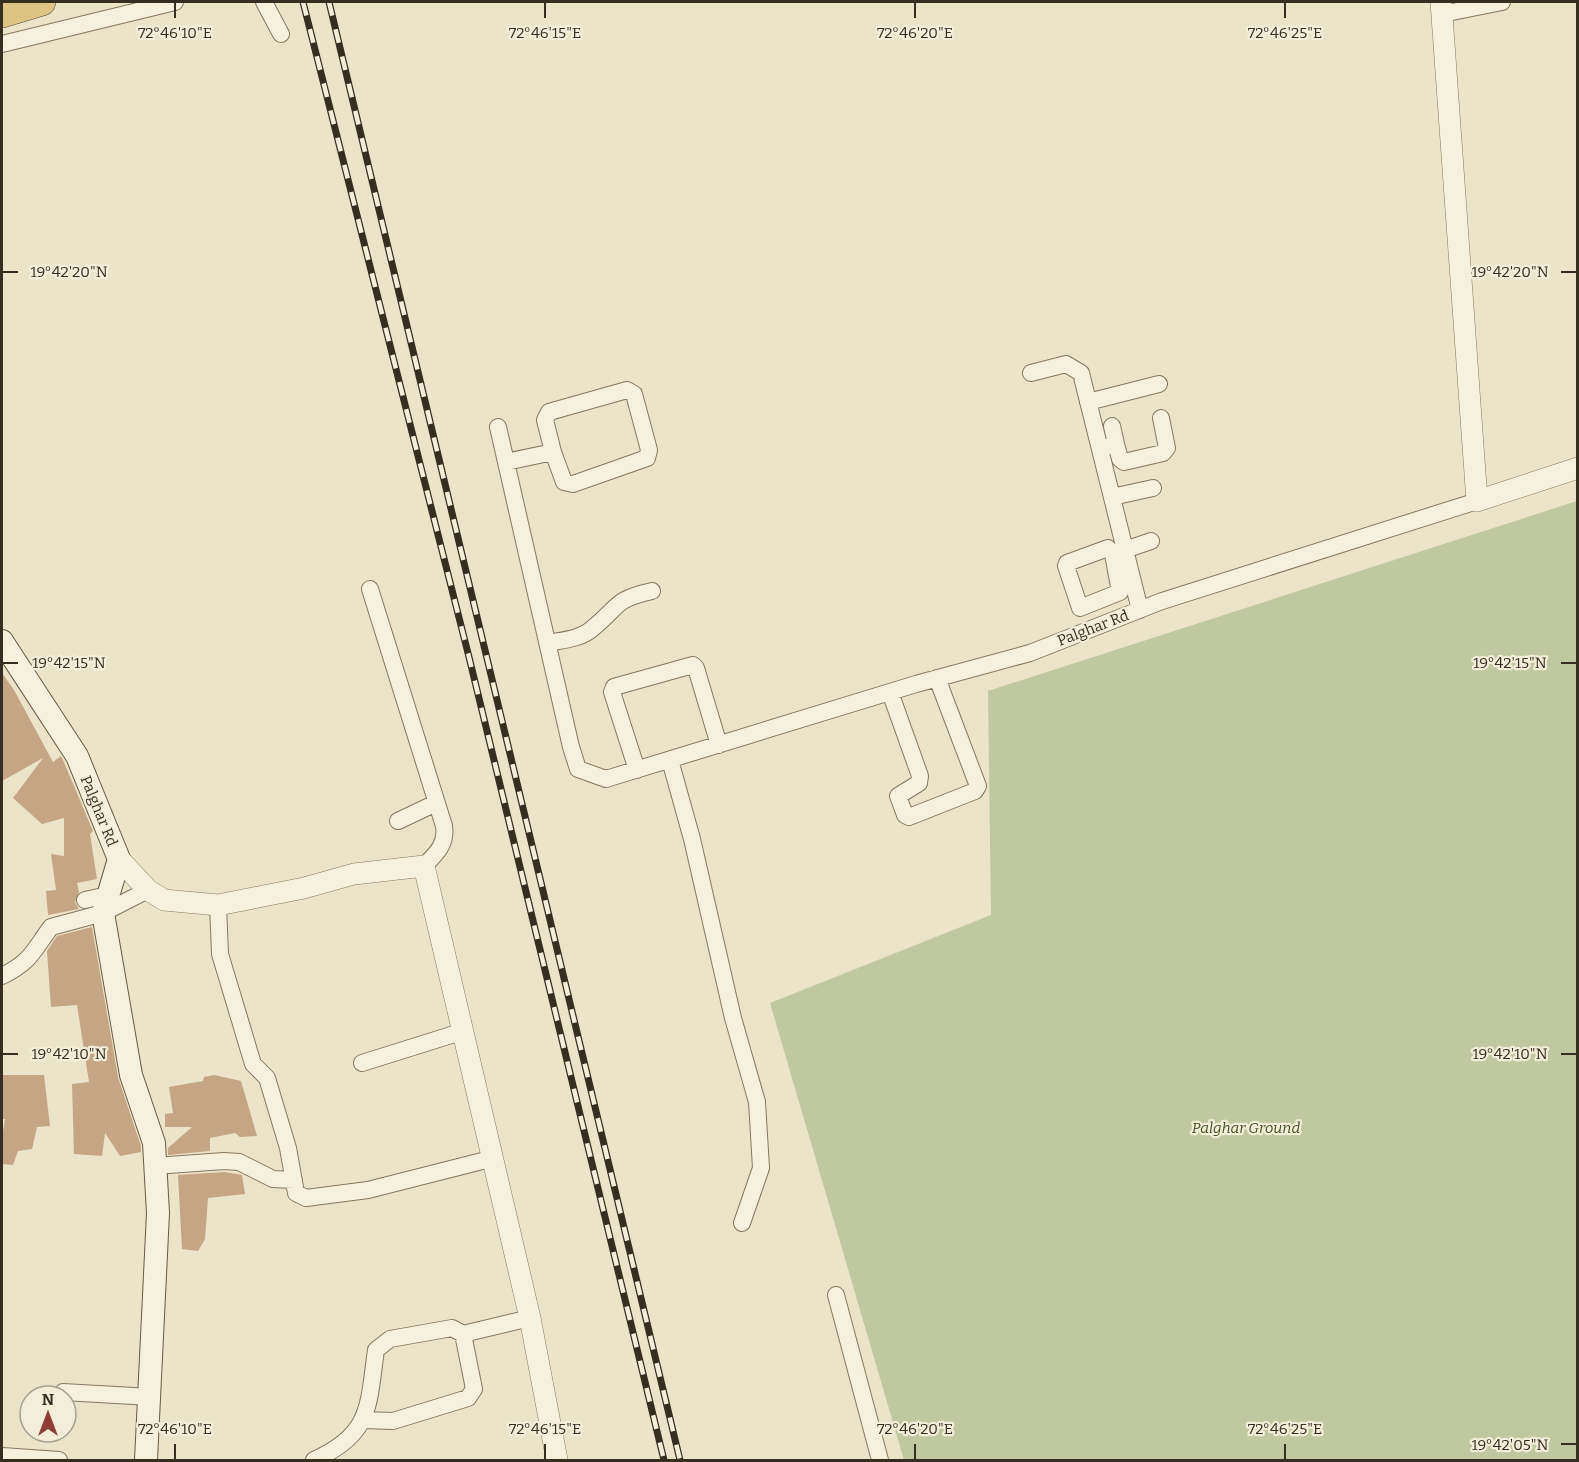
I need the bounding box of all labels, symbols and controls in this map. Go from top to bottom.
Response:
text: 72°46'10"E [138,24,212,42]
text: 72°46'15"E [509,24,581,42]
text: 72°46'20"E [877,24,953,42]
text: 72°46'25"E [1248,24,1322,42]
text: 19°42'20"N [30,263,108,281]
text: 19°42'20"N [1471,263,1549,281]
street label: Palghar Rd [1055,606,1131,650]
text: 19°42'15"N [32,654,106,672]
text: 19°42'15"N [1473,654,1547,672]
street label: Palghar Rd [77,773,121,849]
text: 19°42'10"N [31,1045,107,1063]
text: 19°42'10"N [1472,1045,1548,1063]
park label: Palghar Ground [1192,1119,1300,1137]
north arrow [18,1384,78,1444]
text: N [42,1390,54,1409]
text: 72°46'10"E [138,1420,212,1438]
text: 72°46'15"E [509,1420,581,1438]
text: 72°46'20"E [877,1420,953,1438]
text: 72°46'25"E [1248,1420,1322,1438]
text: 19°42'05"N [1471,1436,1549,1454]

